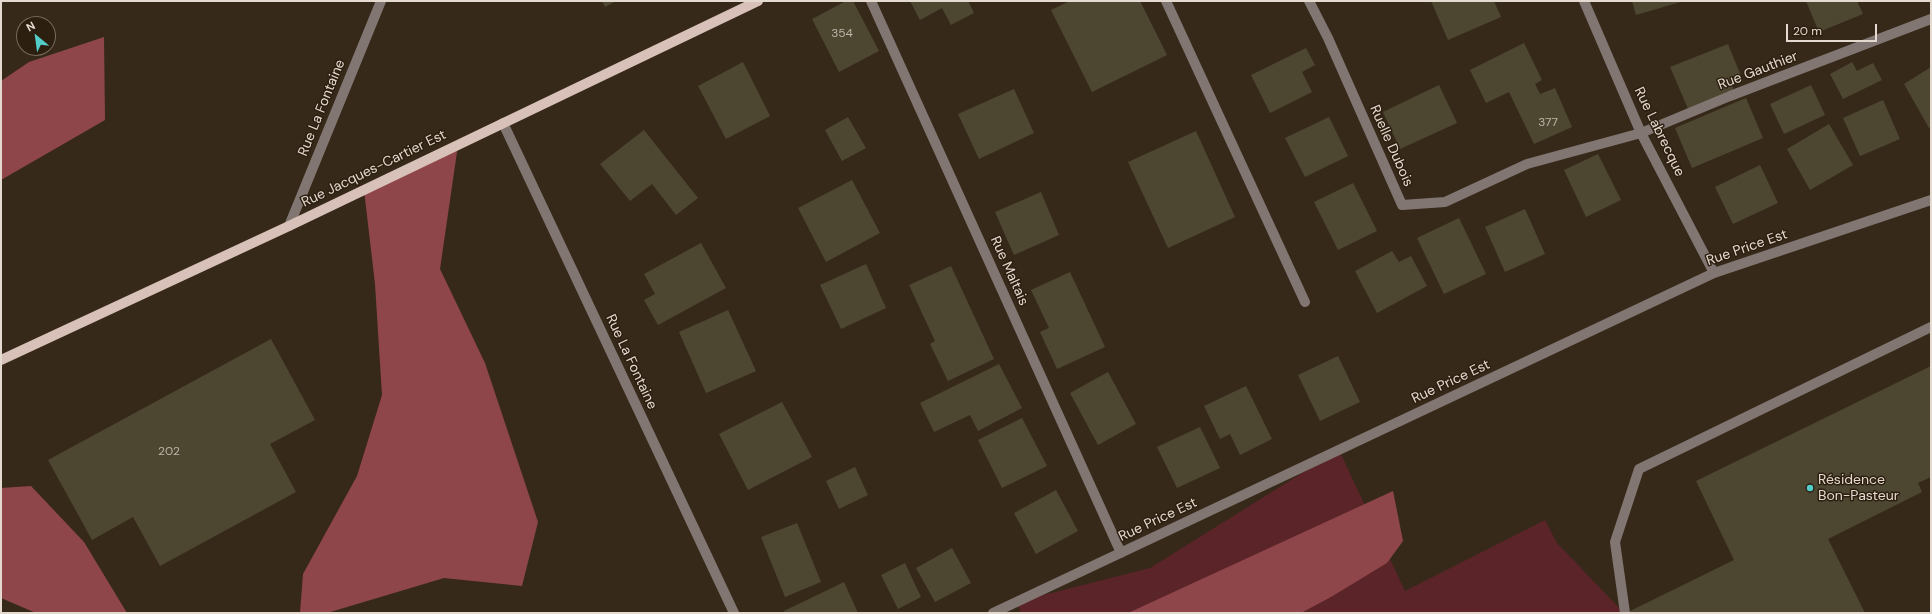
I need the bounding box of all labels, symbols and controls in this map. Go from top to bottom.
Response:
north arrow [16,16,56,56]
scale bar [1788,16,1879,42]
text: N [24,18,38,34]
text: 20 m [1793,23,1822,39]
house number: 354 [831,27,853,41]
street label: Rue Gauthier [1716,48,1800,94]
street label: Rue La Fontaine [295,57,349,159]
street label: Rue Labrecque [1630,85,1688,179]
street label: Ruelle Dubois [1366,103,1416,189]
house number: 377 [1538,116,1558,130]
street label: Rue Jacques-Cartier Est [299,127,449,211]
street label: Rue Price Est [1704,226,1790,270]
street label: Rue Maltais [986,234,1032,308]
street label: Rue La Fontaine [602,312,660,412]
street label: Rue Price Est [1409,357,1493,407]
house number: 202 [158,445,180,459]
place label: Résidence Bon-Pasteur [1818,472,1899,504]
marker: Résidence Bon-Pasteur [1805,483,1815,493]
street label: Rue Price Est [1116,495,1200,545]

